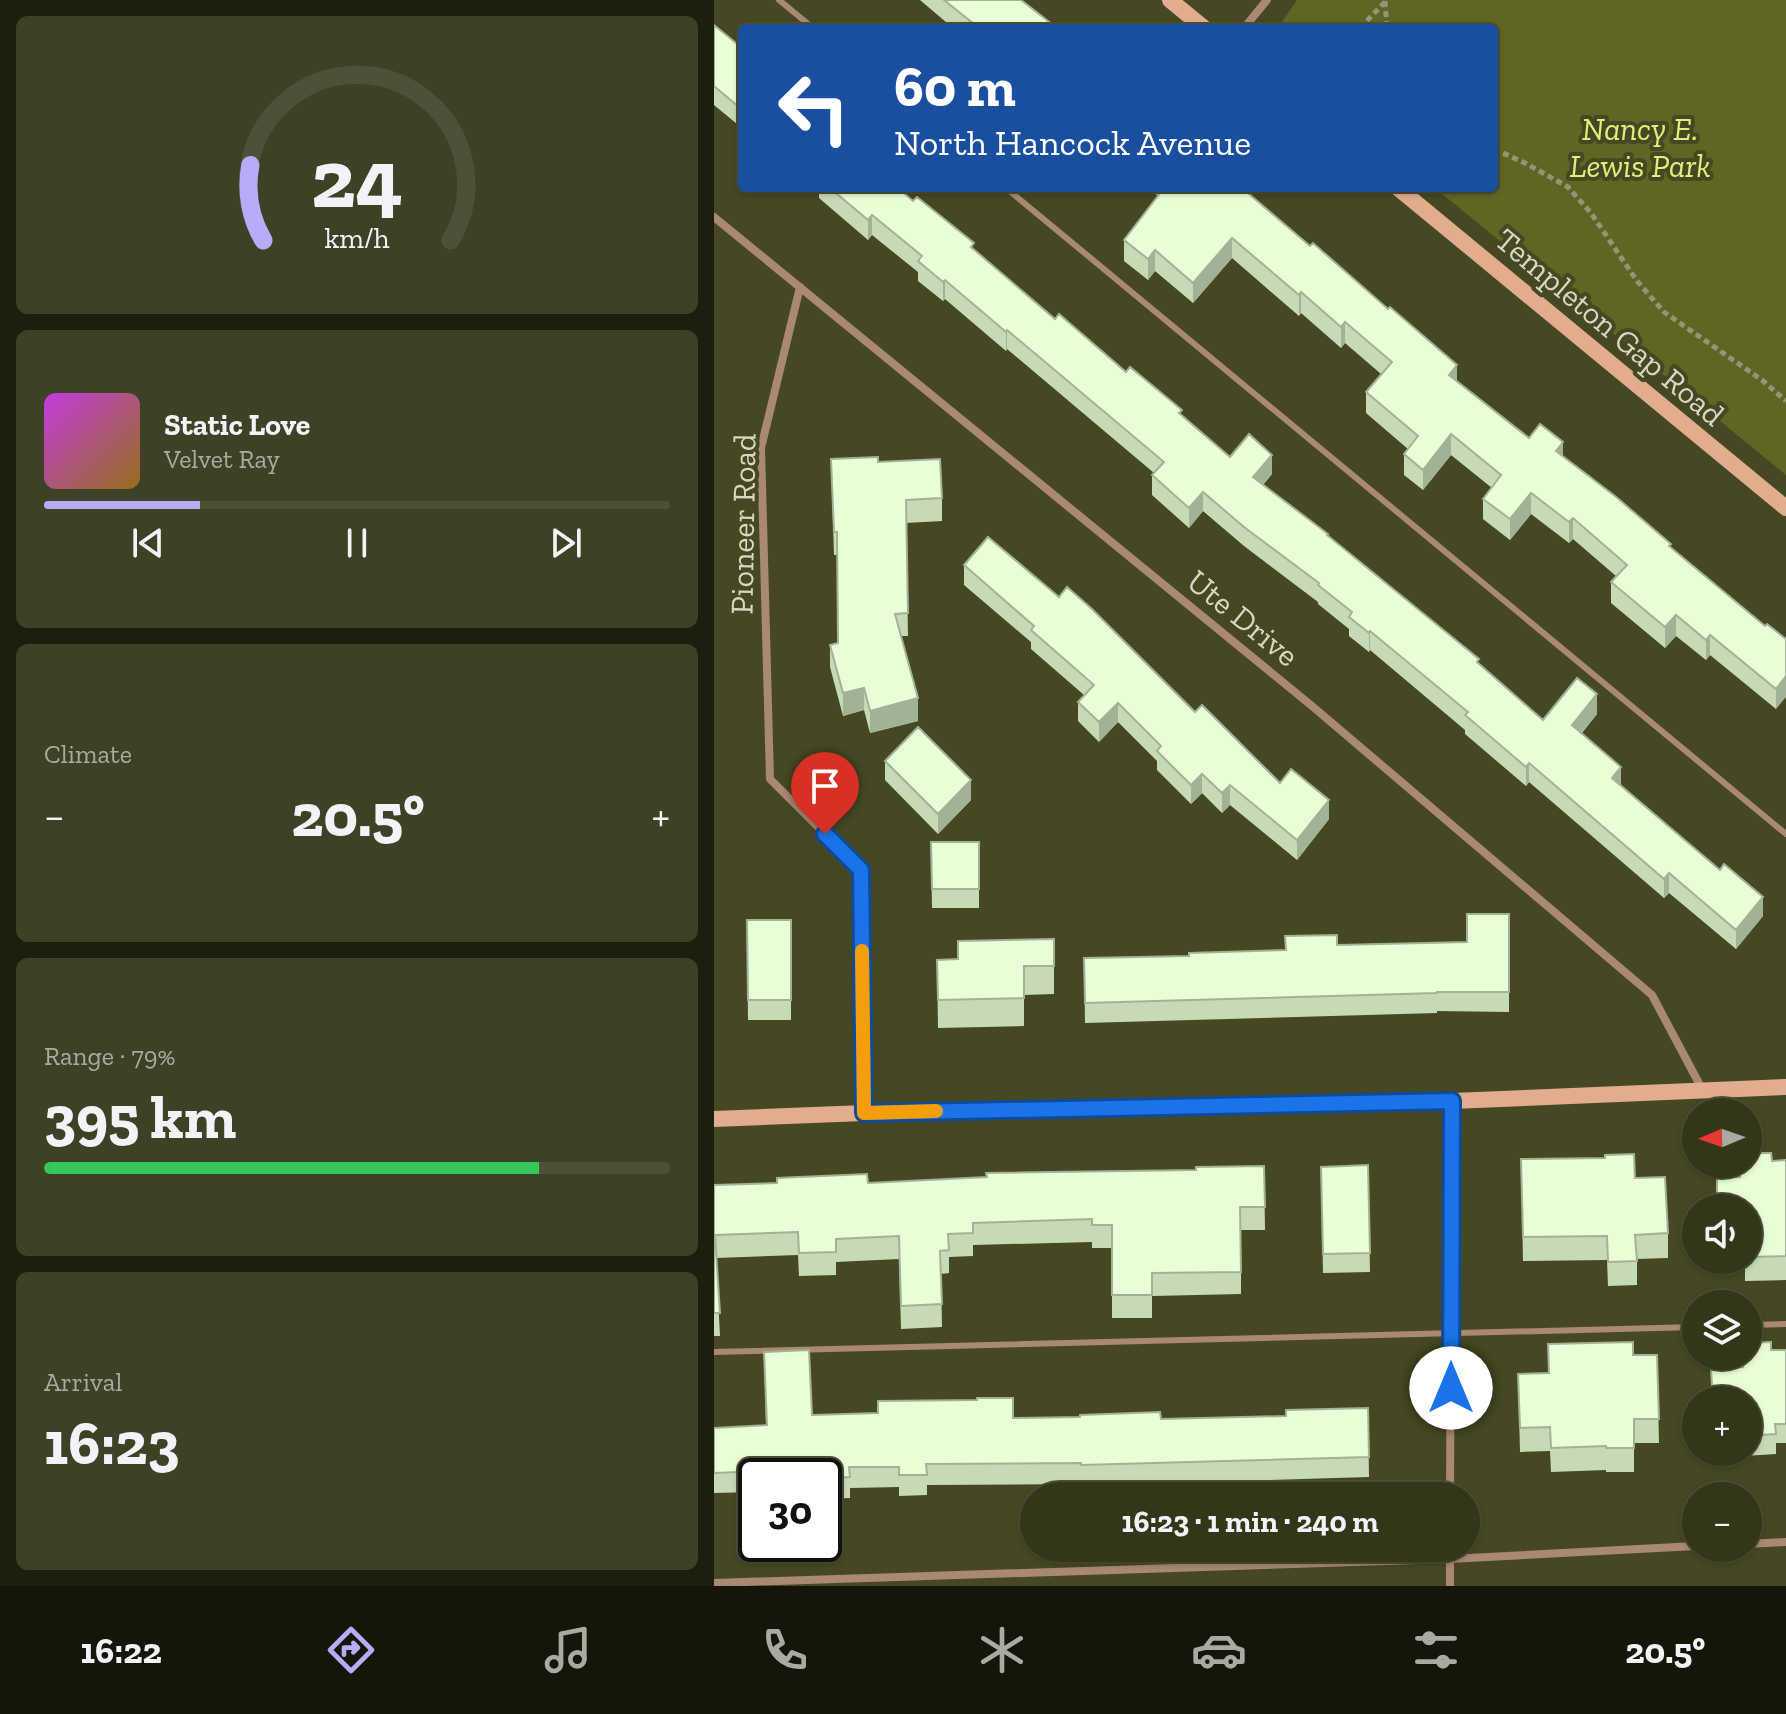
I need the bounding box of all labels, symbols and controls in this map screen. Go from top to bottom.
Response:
text: 60 m [894,53,1016,120]
icon: left [762,56,866,160]
park label: Nancy E. Lewis Park [1570,110,1710,185]
text: North Hancock Avenue [894,121,1251,164]
text: 24 [311,128,403,228]
street label: Templeton Gap Road [1488,220,1732,434]
text: km/h [324,221,390,255]
text: Static Love [164,407,310,443]
street label: Pioneer Road [722,433,764,615]
text: Velvet Ray [164,443,280,475]
icon: previous [126,521,170,565]
icon: pause [335,521,379,565]
icon: next [544,521,588,565]
street label: Ute Drive [1180,562,1306,674]
text: Climate [44,738,132,770]
pin [791,752,859,834]
icon: arrive [803,764,847,808]
text: 20.5° [291,779,425,851]
text: − [44,789,65,842]
text: + [651,789,670,842]
text: Range · 79% [44,1040,175,1072]
text: 395 km [44,1081,236,1153]
north arrow [1682,1098,1762,1178]
map controls [1682,1098,1762,1562]
button: sound [1682,1194,1762,1274]
button: layers [1682,1290,1762,1370]
position arrow [1409,1346,1493,1430]
text: Arrival [44,1366,122,1398]
button: + [1682,1386,1762,1466]
text: 16:23 [44,1407,179,1479]
speed limit sign: 30 [738,1458,842,1562]
button: − [1682,1482,1762,1562]
text: 16:23 · 1 min · 240 m [1121,1504,1379,1540]
icon: directions [323,1622,379,1678]
icon: music [540,1622,596,1678]
icon: phone [757,1622,813,1678]
icon: climate [974,1622,1030,1678]
icon: car [1191,1622,1247,1678]
icon: filters [1408,1622,1464,1678]
text: 16:22 [81,1629,162,1672]
text: 20.5° [1625,1629,1705,1672]

